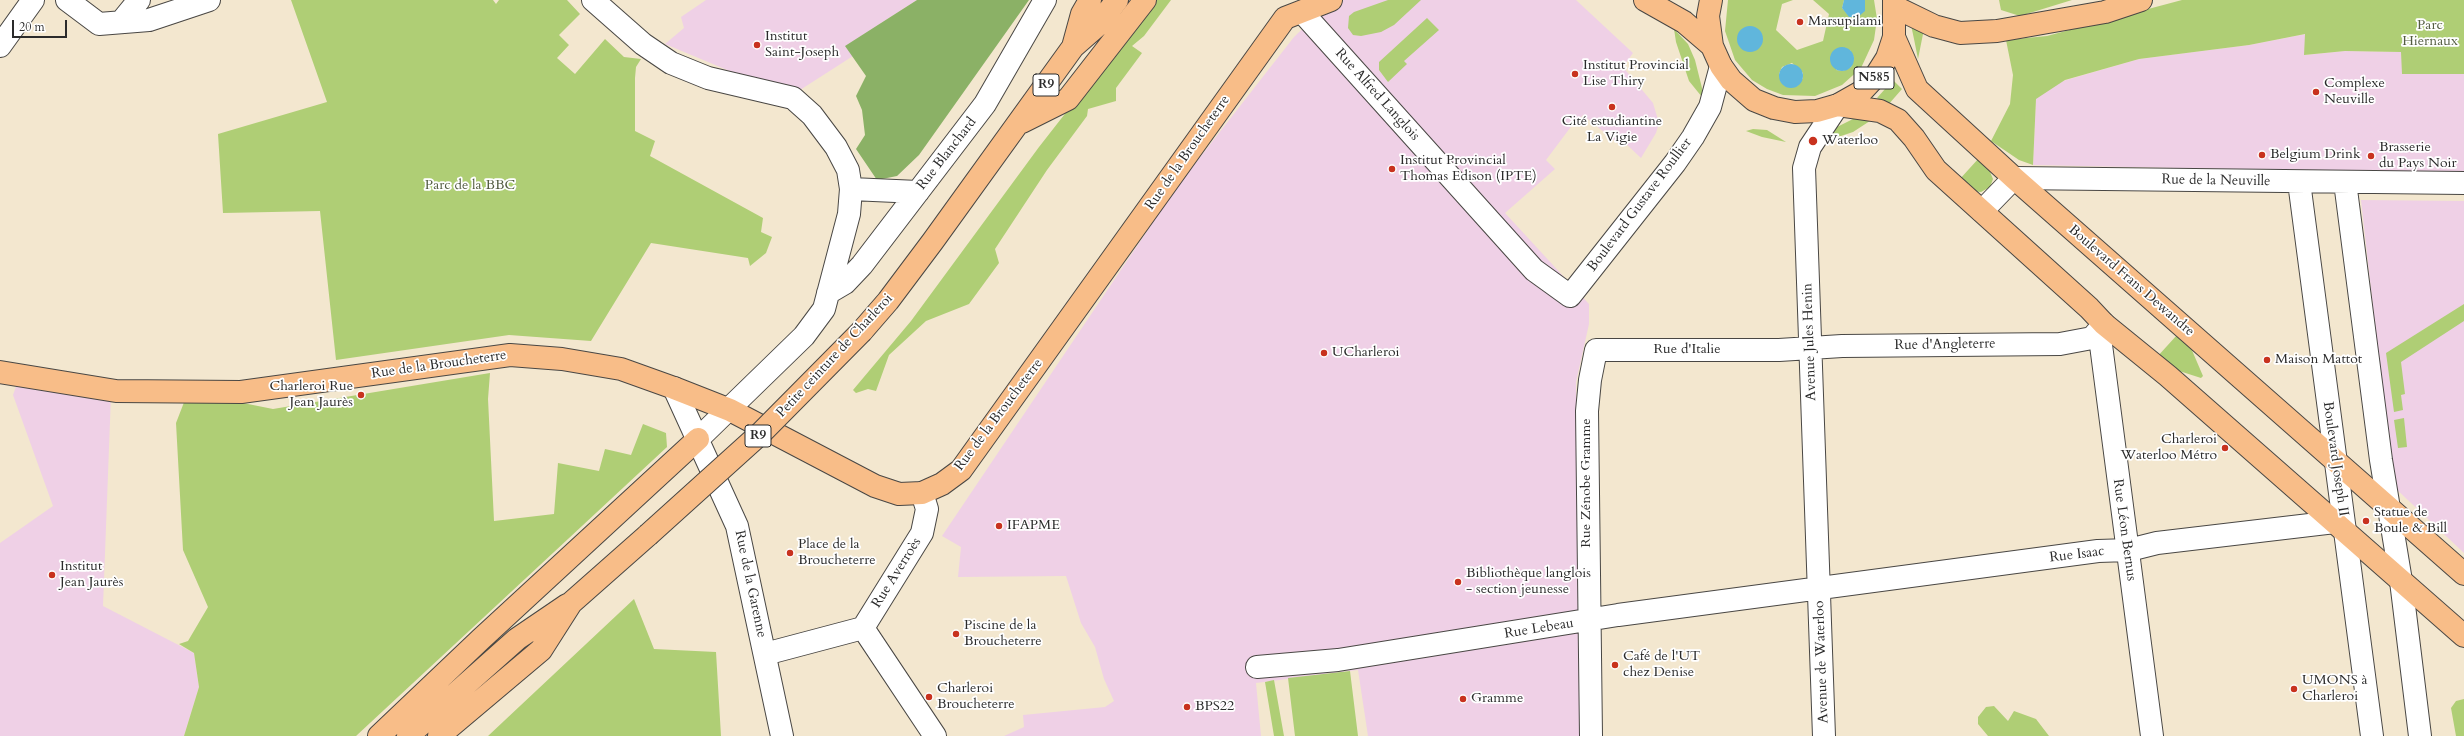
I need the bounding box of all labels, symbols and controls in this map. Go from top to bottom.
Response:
scale bar [14,12,69,38]
place label: Marsupilami [1808,14,1881,30]
marker: Marsupilami [1795,17,1805,27]
park label: Parc Hiernaux [2402,18,2458,50]
text: 20 m [19,19,45,35]
place label: Institut Saint-Joseph [765,29,839,62]
marker: Institut Saint-Joseph [752,40,762,50]
street label: Rue Alfred Langlois [1331,46,1423,144]
place label: Institut Provincial Lise Thiry [1583,58,1689,90]
road number: N585 [1854,67,1894,89]
marker: Institut Provincial Lise Thiry [1570,69,1580,79]
road number: R9 [1033,74,1059,96]
place label: Complexe Neuville [2324,76,2385,108]
marker: Complexe Neuville [2311,87,2321,97]
street label: Rue de la Broucheterre [1142,92,1234,214]
marker: Cité estudiantine La Vigie [1607,102,1617,112]
street label: Rue Blanchard [914,114,980,194]
place label: Cité estudiantine La Vigie [1562,114,1662,146]
place label: Waterloo [1822,133,1878,149]
street label: Boulevard Gustave Roullier [1584,135,1696,275]
marker: Waterloo [1807,135,1819,147]
place label: Brasserie du Pays Noir [2379,140,2457,172]
place label: Belgium Drink [2270,147,2360,163]
marker: Belgium Drink [2257,150,2267,160]
marker: Brasserie du Pays Noir [2366,151,2376,161]
place label: Institut Provincial Thomas Edison (IPTE) [1400,153,1537,186]
marker: Institut Provincial Thomas Edison (IPTE) [1387,164,1397,174]
street label: Rue de la Neuville [2161,172,2271,190]
park label: Parc de la BBC [425,178,515,194]
street label: Boulevard Frans Dewandre [2065,222,2197,340]
street label: Avenue Jules Henin [1800,283,1820,401]
street label: Petite ceinture de Charleroi [773,291,897,421]
street label: Rue d'Angleterre [1894,336,1996,354]
street label: Rue d'Italie [1653,342,1721,358]
place label: UCharleroi [1332,345,1400,361]
street label: Rue de la Broucheterre [370,347,508,383]
marker: UCharleroi [1319,348,1329,358]
place label: Maison Mattot [2275,352,2362,368]
marker: Maison Mattot [2262,355,2272,365]
street label: Rue de la Broucheterre [951,356,1047,474]
place label: Charleroi Rue Jean Jaurès [269,379,353,412]
marker: Charleroi Rue Jean Jaurès [356,390,366,400]
street label: Boulevard Joseph II [2319,400,2351,518]
street label: Rue Zénobe Gramme [1579,418,1595,548]
road number: R9 [745,425,771,447]
place label: Charleroi Waterloo Métro [2121,432,2217,464]
marker: Charleroi Waterloo Métro [2220,443,2230,453]
street label: Rue Léon Bernus [2109,478,2139,582]
place label: Statue de Boule & Bill [2374,505,2447,538]
marker: Statue de Boule & Bill [2361,516,2371,526]
place label: IFAPME [1007,518,1060,534]
marker: IFAPME [994,521,1004,531]
street label: Rue de la Garenne [730,529,770,639]
street label: Rue Averroès [869,535,925,611]
place label: Place de la Broucheterre [798,537,876,570]
street label: Rue Isaac [2048,543,2106,567]
marker: Place de la Broucheterre [785,548,795,558]
place label: Institut Jean Jaurès [60,559,123,592]
place label: Bibliothèque langlois - section jeunesse [1466,566,1591,598]
marker: Institut Jean Jaurès [47,570,57,580]
marker: Bibliothèque langlois - section jeunesse [1453,577,1463,587]
street label: Avenue de Waterloo [1811,600,1833,724]
street label: Rue Lebeau [1503,615,1575,643]
place label: Piscine de la Broucheterre [964,618,1042,650]
marker: Piscine de la Broucheterre [951,629,961,639]
place label: Café de l'UT chez Denise [1623,649,1700,682]
marker: Café de l'UT chez Denise [1610,660,1620,670]
place label: UMONS à Charleroi [2302,673,2367,706]
place label: Charleroi Broucheterre [937,681,1015,714]
marker: UMONS à Charleroi [2289,684,2299,694]
place label: Gramme [1471,691,1523,707]
marker: Charleroi Broucheterre [924,692,934,702]
marker: Gramme [1458,694,1468,704]
place label: BPS22 [1195,699,1234,715]
marker: BPS22 [1182,702,1192,712]

